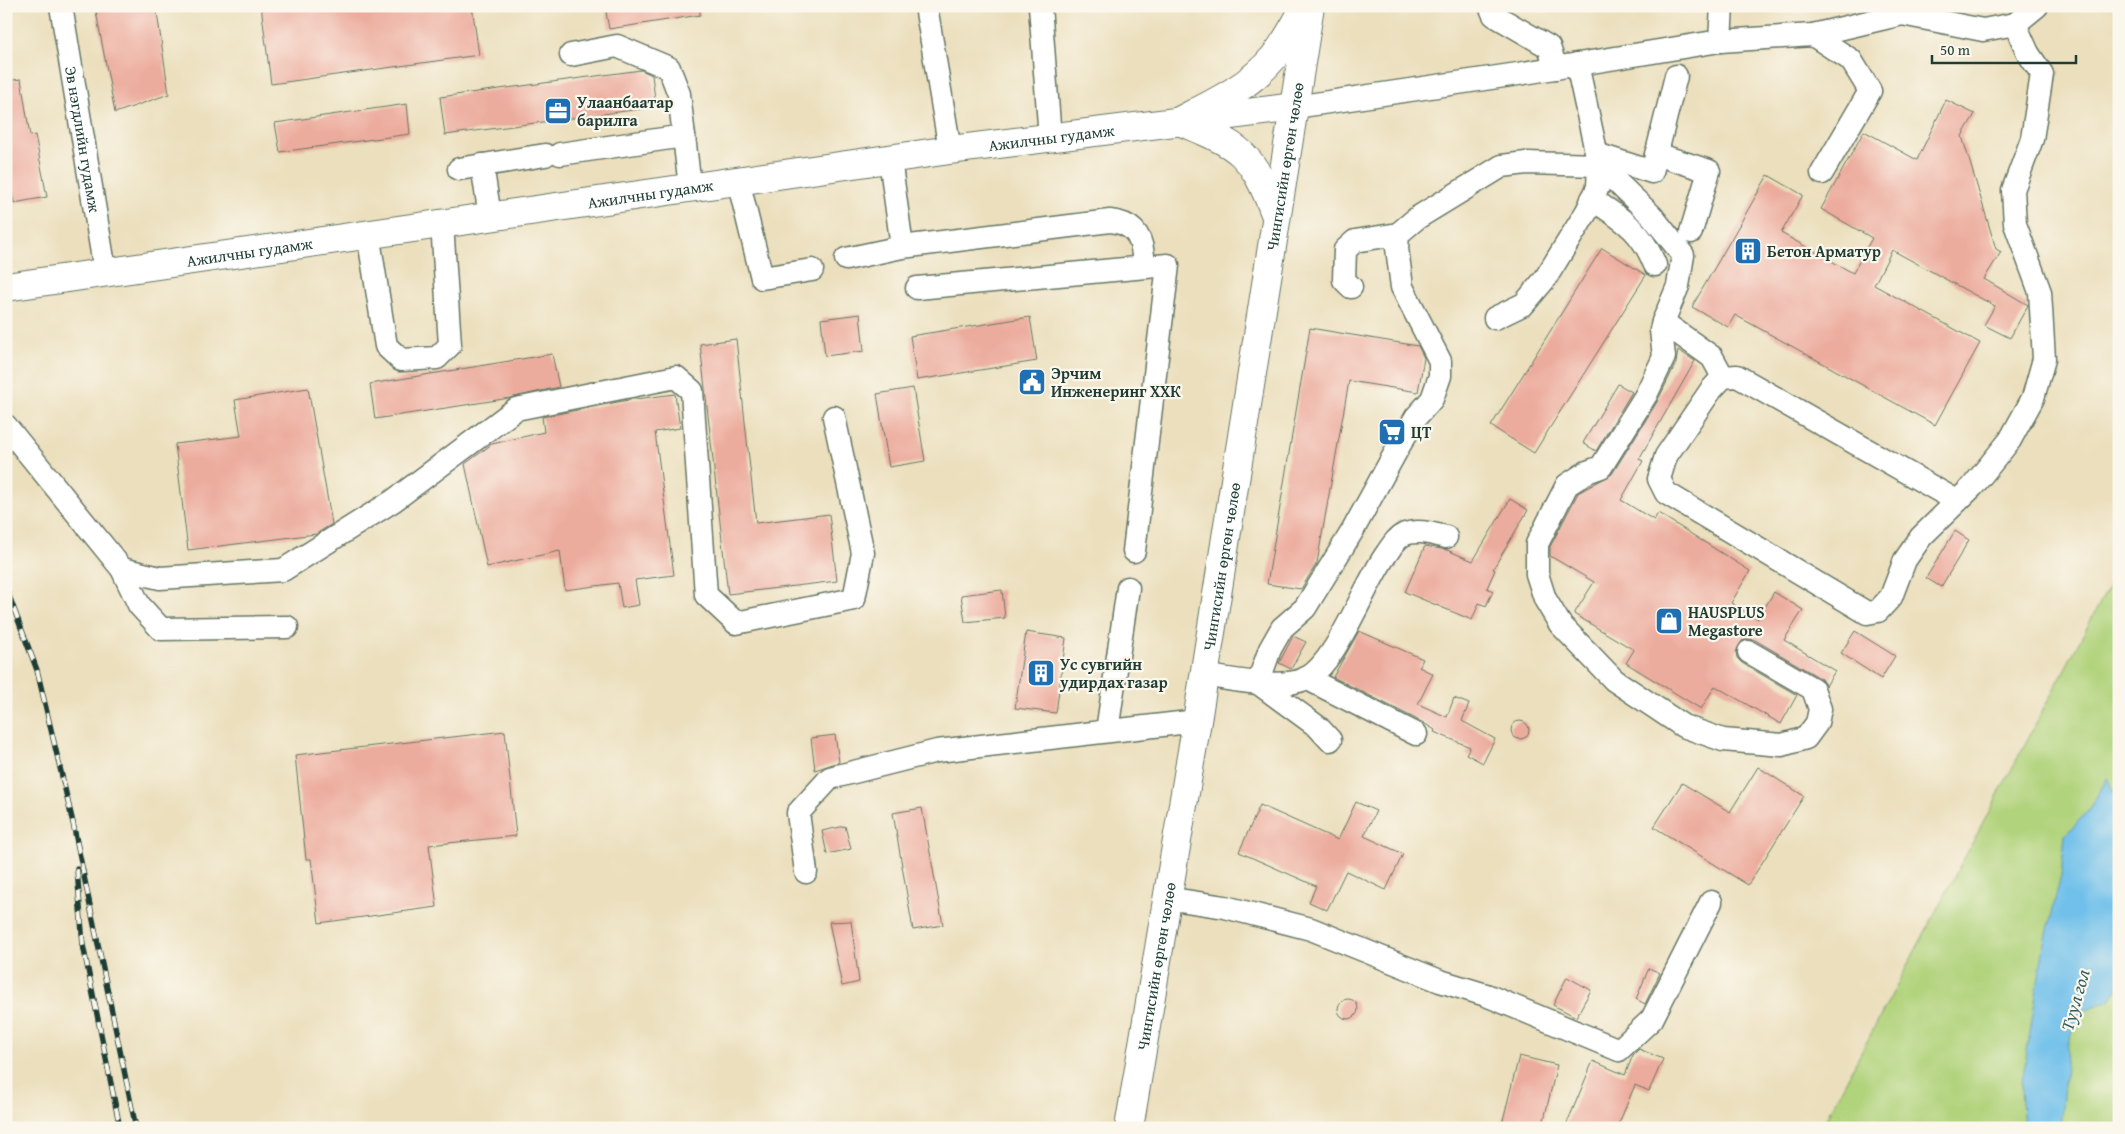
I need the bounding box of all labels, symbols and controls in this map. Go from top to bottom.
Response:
scale bar [1932,32,2076,64]
text: 50 m [1940,39,1971,60]
street label: Эв нэгдлийн гудамж [59,64,107,214]
street label: Чингисийн өргөн чөлөө [1259,81,1310,252]
place label: Улаанбаатар барилга [577,90,673,132]
office icon: Улаанбаатар барилга [543,96,573,126]
street label: Ажилчны гудамж [987,118,1116,157]
street label: Ажилчны гудамж [586,172,715,214]
street label: Ажилчны гудамж [185,231,314,273]
building icon: Бетон Арматур [1733,236,1763,266]
place label: Бетон Арматур [1767,239,1881,263]
place label: Эрчим Инженеринг ХХК [1051,361,1181,403]
public building icon: Эрчим Инженеринг ХХК [1017,367,1047,397]
supermarket icon: ЦТ [1377,417,1407,447]
place label: ЦТ [1411,420,1432,444]
street label: Чингисийн өргөн чөлөө [1196,481,1247,653]
place label: HAUSPLUS Megastore [1688,600,1765,642]
shop icon: HAUSPLUS Megastore [1654,606,1684,636]
place label: Ус сувгийн удирдах газар [1059,652,1168,694]
building icon: Ус сувгийн удирдах газар [1026,658,1056,688]
street label: Чингисийн өргөн чөлөө [1130,880,1182,1052]
water label: Туул гол [2053,965,2097,1034]

